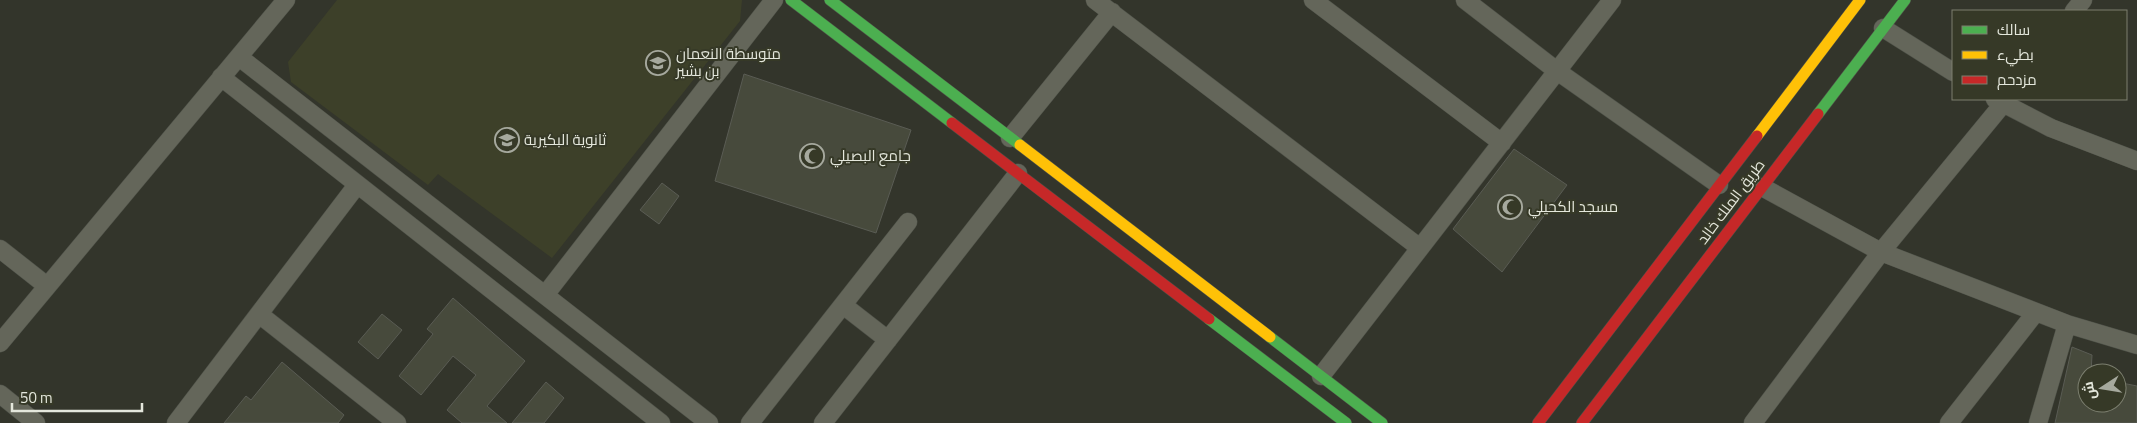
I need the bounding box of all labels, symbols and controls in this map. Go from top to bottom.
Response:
legend [1952,10,2127,100]
text: سالك [1997,18,2030,41]
place label: متوسطة النعمان بن بشير [675,42,781,82]
text: بطيء [1997,43,2034,67]
school or university icon: متوسطة النعمان بن بشير [645,50,671,76]
text: مزدحم [1997,68,2037,91]
school or university icon: ثانوية البكيرية [494,127,520,153]
place label: ثانوية البكيرية [524,128,606,151]
mosque icon: جامع البصيلي [799,143,825,169]
place label: جامع البصيلي [830,144,911,168]
street label: طريق الملك خالد [1691,154,1770,249]
mosque icon: مسجد الكحيلي [1497,194,1523,220]
place label: مسجد الكحيلي [1528,195,1618,219]
north arrow [2077,363,2127,413]
scale bar [12,380,142,412]
text: ش [2077,380,2101,402]
text: 50 m [20,386,53,409]

